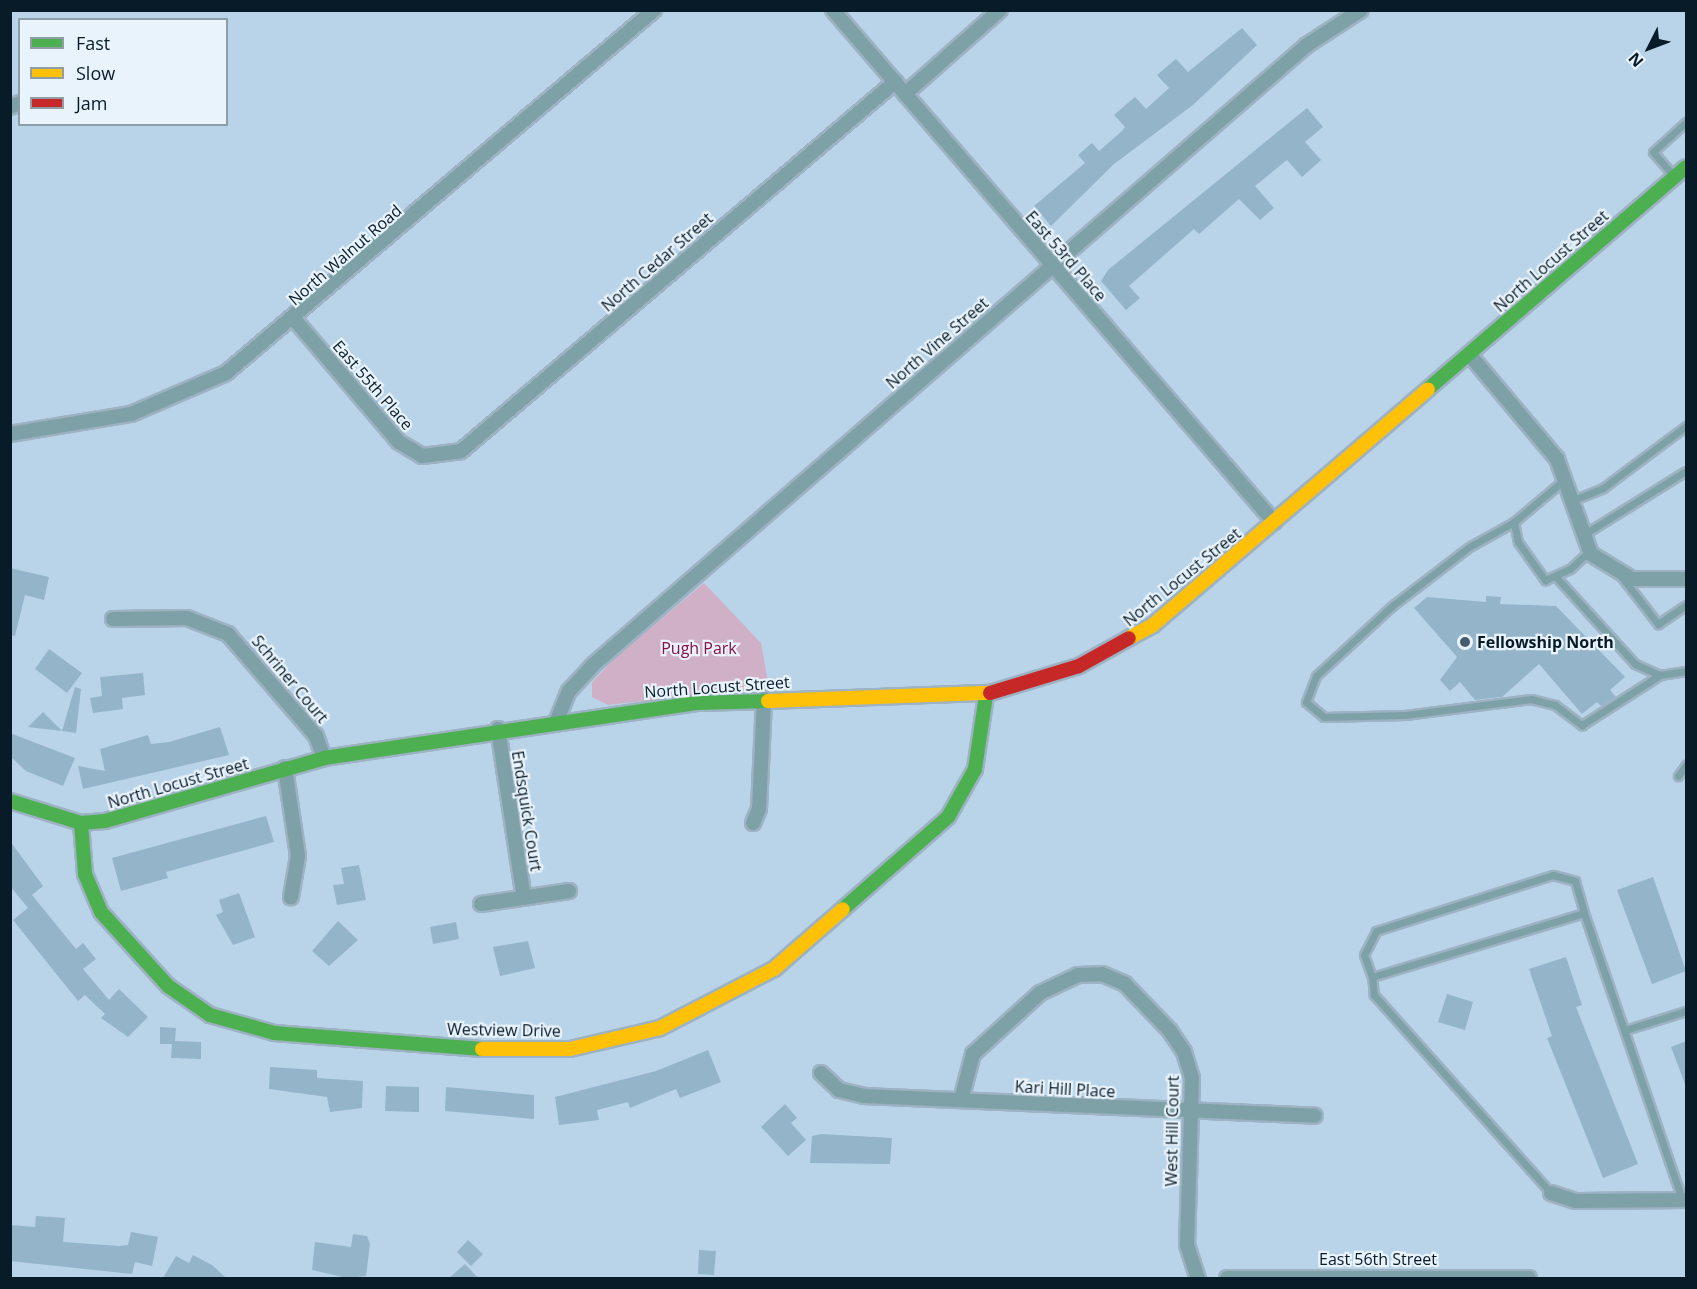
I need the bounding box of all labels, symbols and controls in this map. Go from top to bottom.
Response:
legend [18,18,228,126]
north arrow [1619,18,1679,78]
text: Fast [76,31,110,55]
text: N [1623,48,1648,72]
text: Slow [76,61,115,85]
text: Jam [76,91,108,115]
street label: North Walnut Road [285,201,405,309]
street label: North Locust Street [1490,206,1612,316]
street label: East 53rd Place [1022,207,1110,305]
street label: North Cedar Street [597,209,717,315]
street label: North Vine Street [882,293,992,393]
street label: East 55th Place [329,336,417,434]
street label: North Locust Street [1119,524,1245,630]
street label: Schriner Court [248,631,332,727]
place label: Fellowship North [1477,632,1614,652]
marker: Fellowship North [1458,635,1472,649]
park label: Pugh Park [661,638,737,658]
street label: North Locust Street [644,672,790,702]
street label: Endsquick Court [508,749,546,873]
street label: North Locust Street [105,754,251,812]
street label: Westview Drive [447,1019,561,1041]
street label: West Hill Court [1161,1075,1183,1187]
street label: Kari Hill Place [1014,1077,1116,1101]
street label: East 56th Street [1319,1249,1437,1269]

